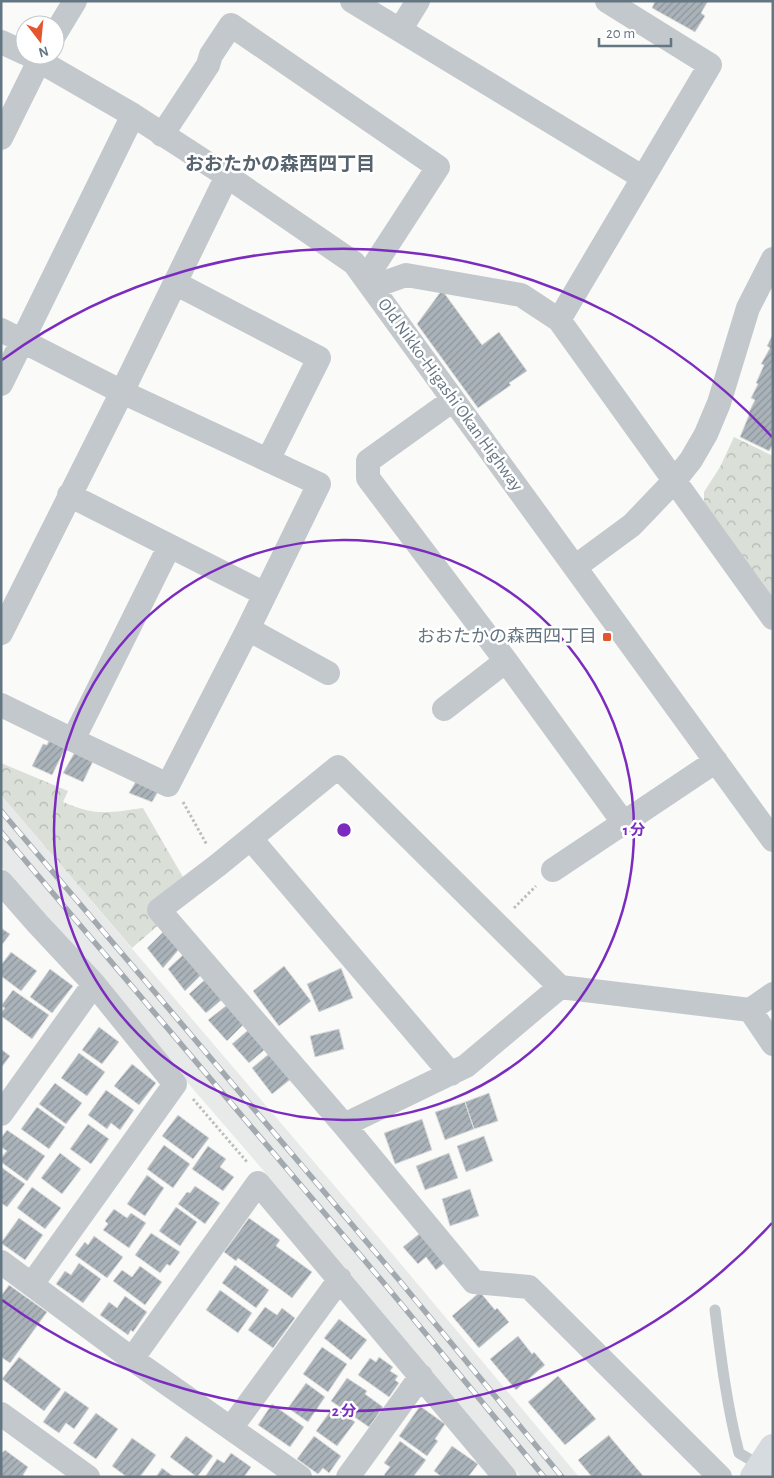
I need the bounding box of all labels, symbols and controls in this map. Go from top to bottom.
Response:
north arrow [15,15,65,65]
scale bar [599,15,672,47]
text: 20 m [606,26,635,41]
text: N [37,43,50,60]
district label: おおたかの森西四丁目 [185,154,375,174]
street label: Old Nikko-Higashi Okan Highway [374,295,526,495]
place label: おおたかの森西四丁目 [417,627,597,646]
marker: おおたかの森西四丁目 [601,631,613,643]
centre of rings [335,821,353,839]
text: 1 分 [623,822,645,838]
text: 2 分 [332,1403,356,1419]

